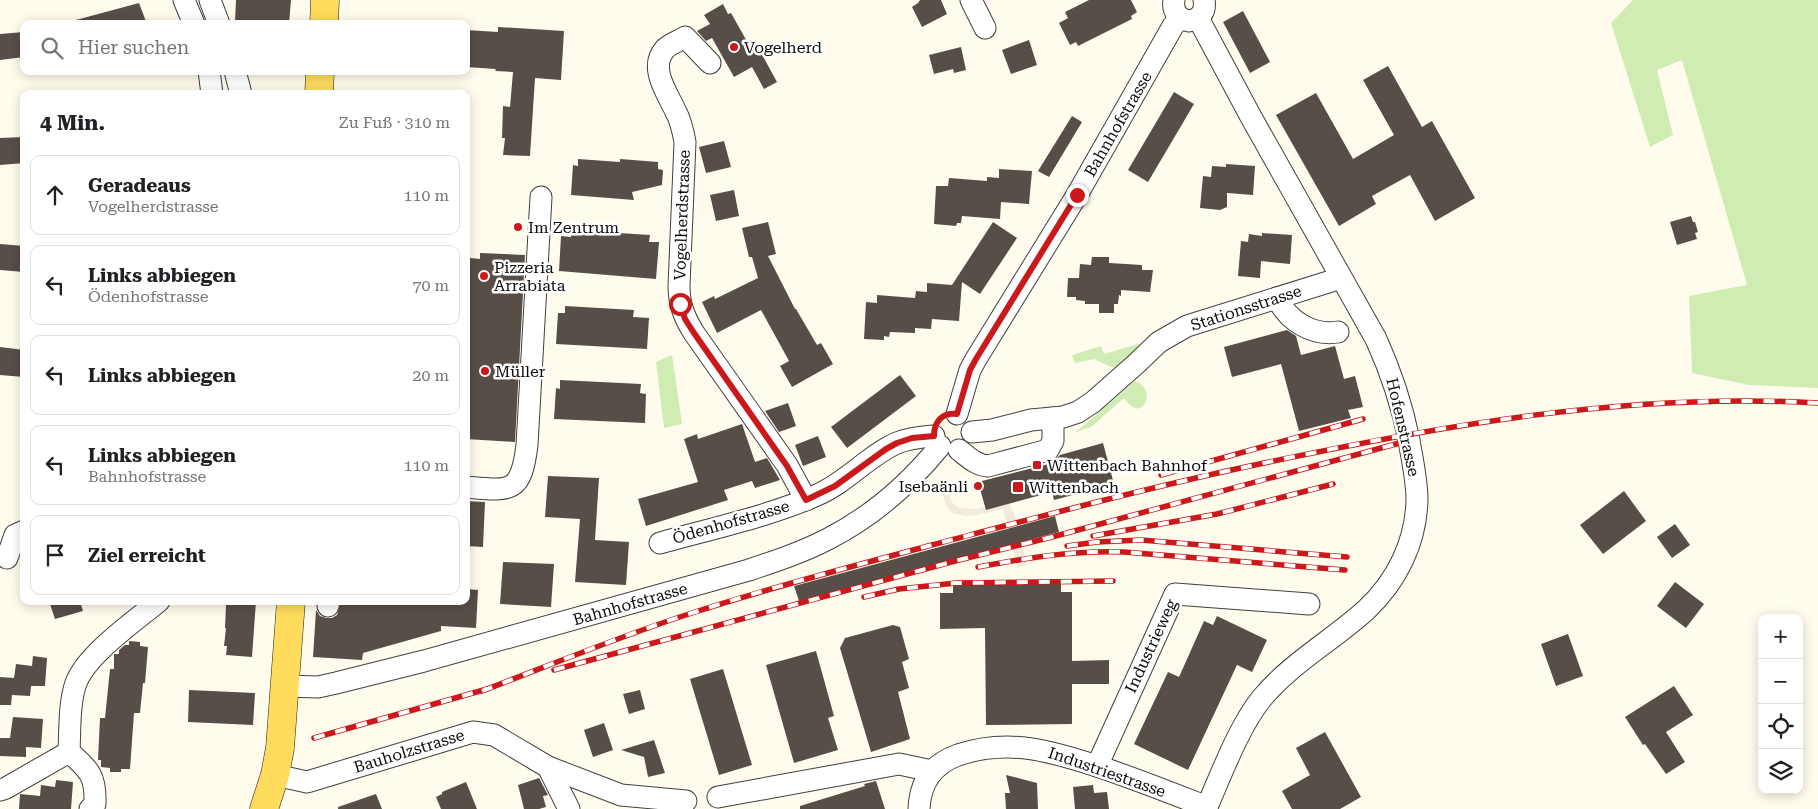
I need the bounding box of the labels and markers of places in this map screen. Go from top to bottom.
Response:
place label: Vogelherd [744,38,822,57]
marker: Vogelherd [728,41,740,53]
place label: Im Zentrum [528,218,619,237]
marker: Im Zentrum [512,221,524,233]
place label: Pizzeria Arrabiata [494,258,566,295]
marker: Pizzeria Arrabiata [478,270,490,282]
place label: Müller [495,362,546,381]
marker: Müller [479,365,491,377]
place label: Wittenbach Bahnhof [1047,456,1208,475]
marker: Wittenbach Bahnhof [1031,459,1043,471]
place label: Isebaänli [898,477,968,496]
place label: Wittenbach [1029,478,1119,497]
marker: Isebaänli [972,480,984,492]
marker: Wittenbach [1011,480,1025,494]

